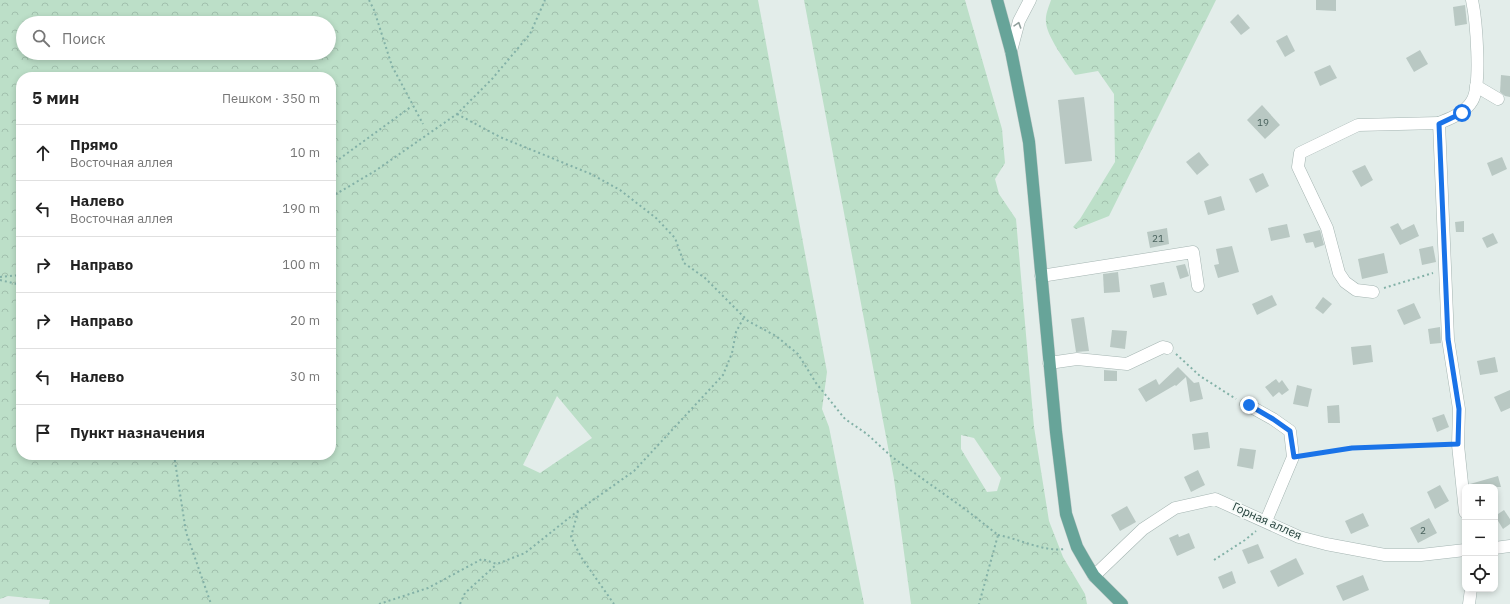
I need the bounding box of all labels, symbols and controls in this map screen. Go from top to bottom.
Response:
search box [16,16,336,60]
one-way arrow [1014,21,1022,28]
icon: search [30,27,52,49]
text: Поиск [62,29,105,48]
text: 5 мин [32,87,79,109]
text: Пешком · 350 m [222,90,320,107]
route start [1453,104,1471,122]
house number: 19 [1257,116,1269,129]
text: Прямо [70,135,118,154]
icon: ahead [32,142,54,164]
text: 10 m [290,144,320,161]
text: Восточная аллея [70,154,173,171]
text: Налево [70,191,124,210]
icon: left [32,198,54,220]
text: 190 m [282,200,320,217]
text: Восточная аллея [70,210,173,227]
house number: 21 [1152,232,1164,245]
icon: right [32,254,54,276]
text: Направо [70,255,133,274]
text: 100 m [282,256,320,273]
icon: right [32,310,54,332]
text: Направо [70,311,133,330]
text: 20 m [290,312,320,329]
icon: left [32,366,54,388]
text: Налево [70,367,124,386]
text: 30 m [290,368,320,385]
route end [1240,396,1258,414]
icon: arrive [32,422,54,444]
text: Пункт назначения [70,423,205,442]
map controls [1462,484,1498,592]
button: + [1462,484,1498,520]
street label: Горная аллея [1230,499,1304,543]
button: − [1462,520,1498,556]
house number: 2 [1420,524,1426,537]
button: locate [1462,556,1498,592]

